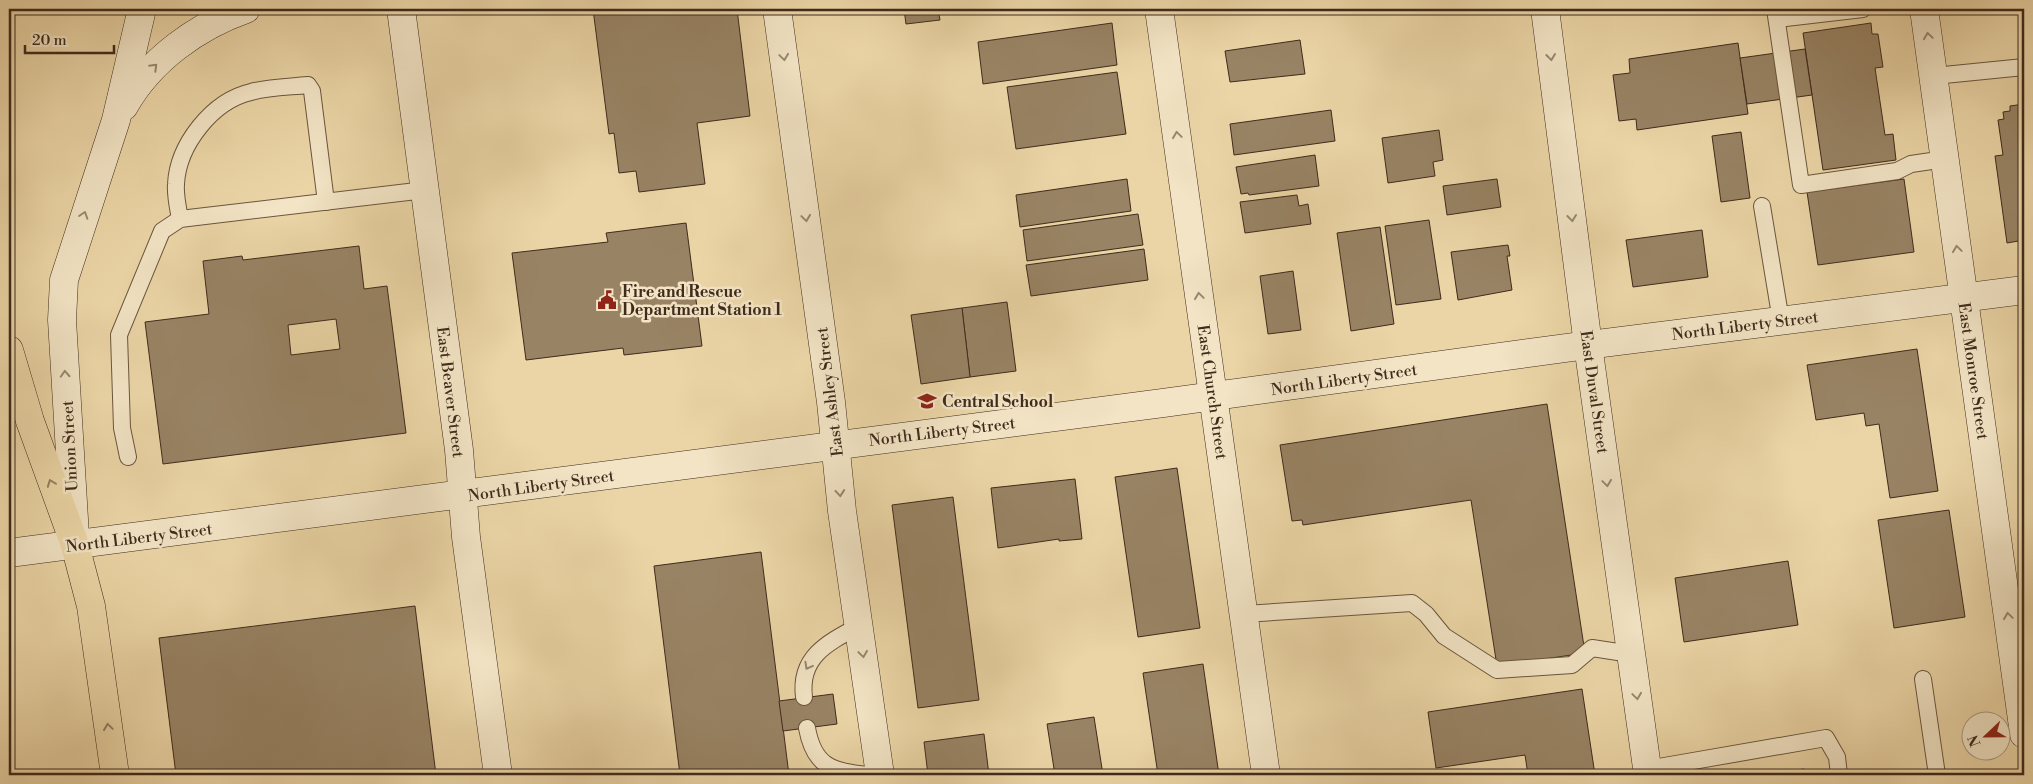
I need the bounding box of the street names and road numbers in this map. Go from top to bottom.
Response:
street label: East Monroe Street [1953,301,1993,441]
street label: North Liberty Street [1671,307,1820,345]
street label: East Church Street [1193,323,1231,461]
street label: East Beaver Street [432,325,468,459]
street label: East Ashley Street [812,326,848,458]
street label: East Duval Street [1575,329,1613,455]
street label: North Liberty Street [1270,360,1419,400]
street label: Union Street [58,399,82,492]
street label: North Liberty Street [868,413,1017,451]
street label: North Liberty Street [467,466,616,506]
street label: North Liberty Street [65,519,214,557]

